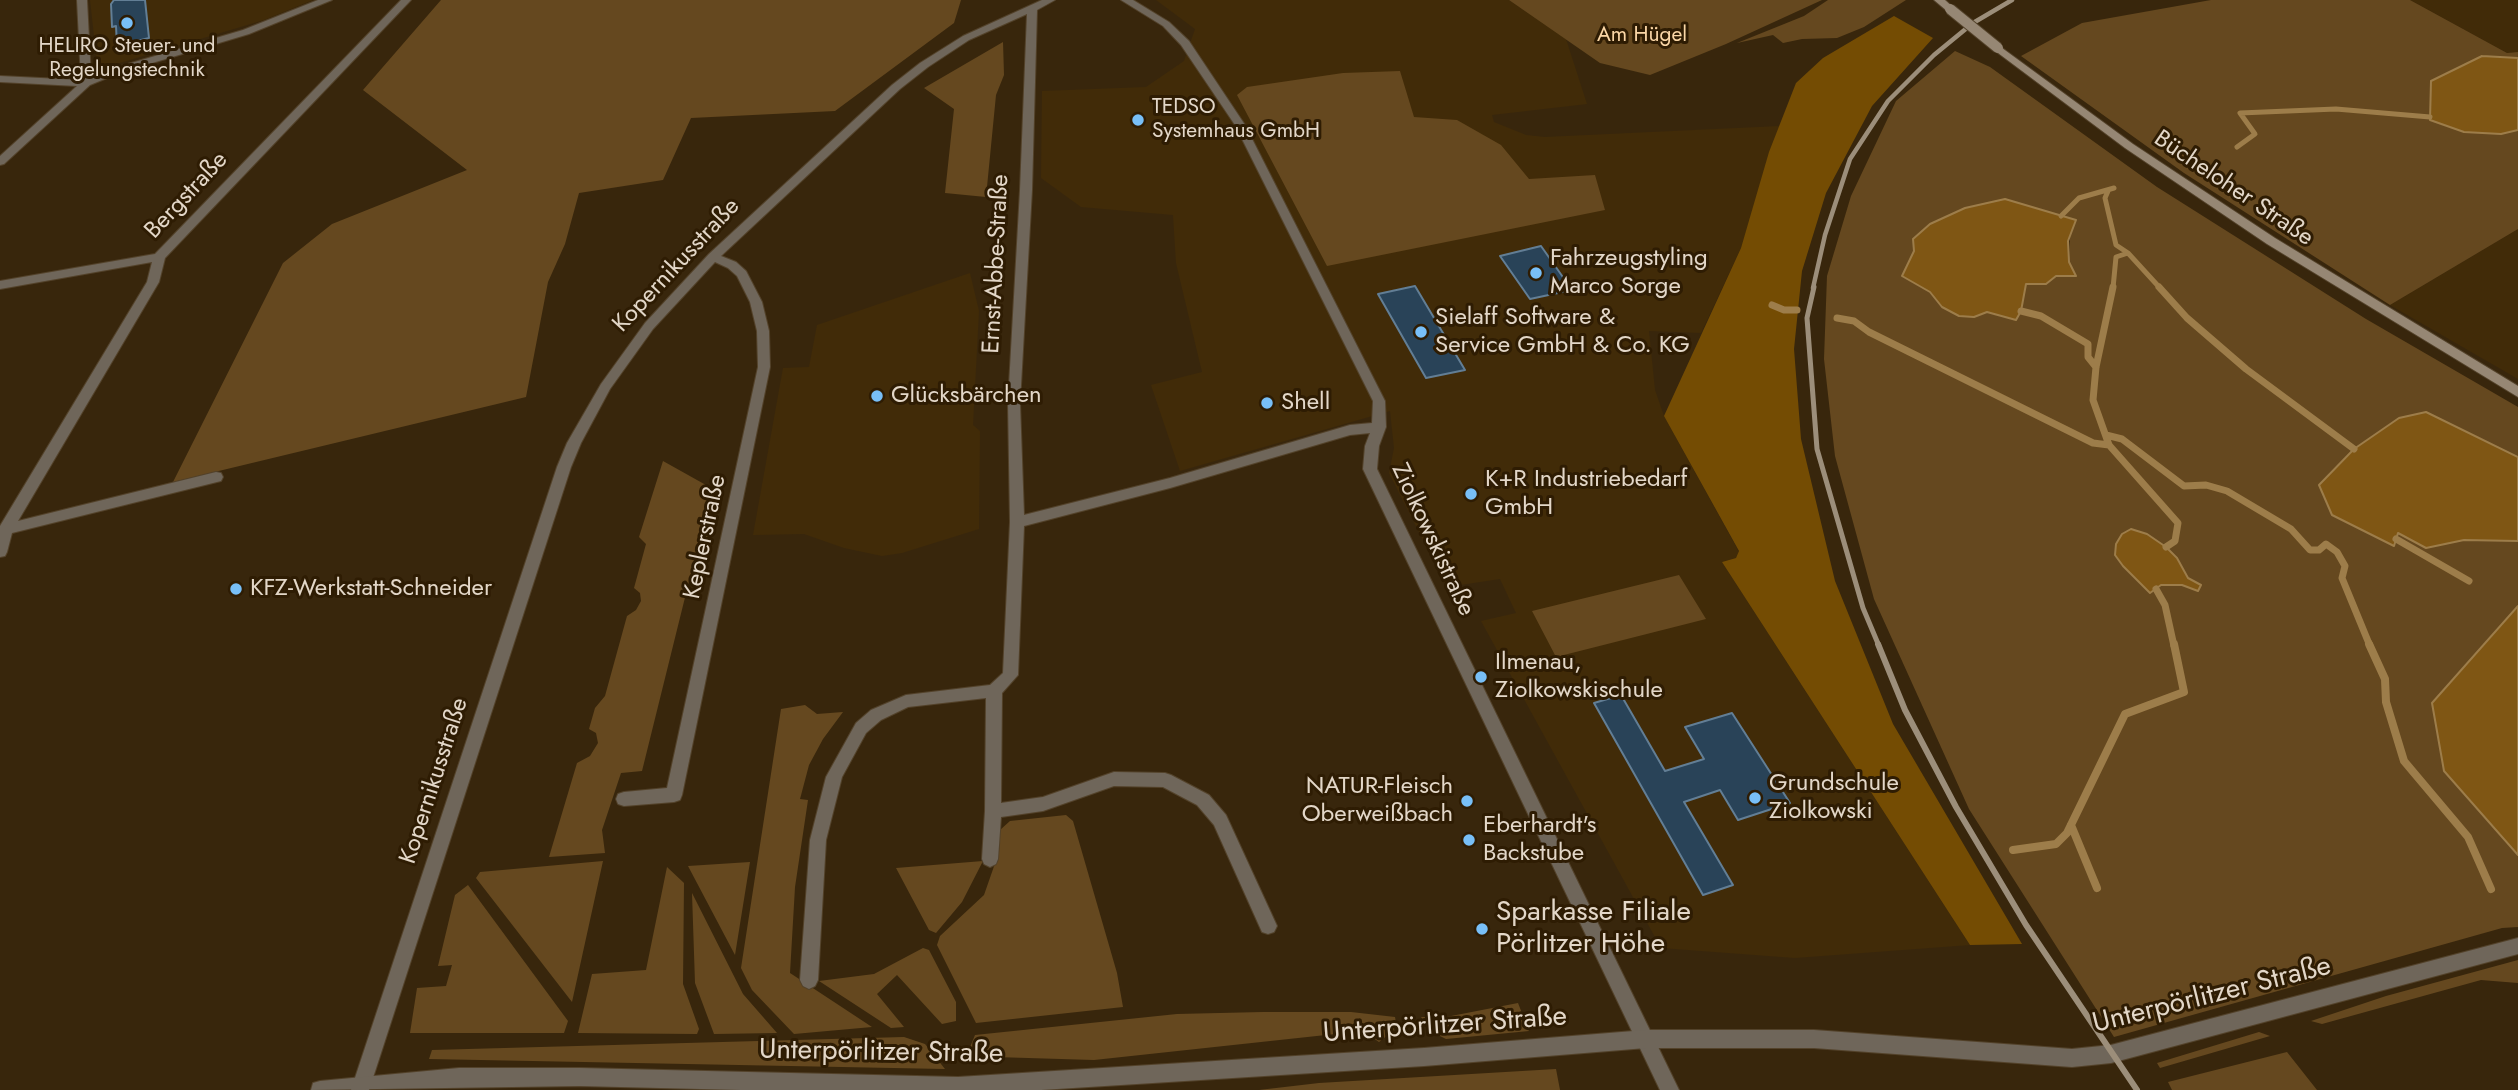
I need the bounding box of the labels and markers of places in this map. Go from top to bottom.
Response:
marker: HELIRO Steuer- und Regelungstechnik [119,15,135,31]
place label: HELIRO Steuer- und Regelungstechnik [39,34,215,84]
place label: TEDSO Systemhaus GmbH [1152,95,1320,145]
marker: TEDSO Systemhaus GmbH [1130,112,1146,128]
place label: Fahrzeugstyling Marco Sorge [1550,245,1708,301]
marker: Fahrzeugstyling Marco Sorge [1528,265,1544,281]
place label: Sielaff Software & Service GmbH & Co. KG [1435,304,1690,360]
marker: Sielaff Software & Service GmbH & Co. KG [1413,324,1429,340]
place label: Glücksbärchen [891,382,1042,410]
marker: Glücksbärchen [869,388,885,404]
place label: Shell [1281,389,1330,417]
marker: Shell [1259,395,1275,411]
place label: K+R Industriebedarf GmbH [1485,466,1687,522]
marker: K+R Industriebedarf GmbH [1463,486,1479,502]
place label: KFZ-Werkstatt-Schneider [250,575,492,603]
marker: KFZ-Werkstatt-Schneider [228,581,244,597]
place label: Ilmenau, Ziolkowskischule [1495,649,1663,705]
marker: Ilmenau, Ziolkowskischule [1473,669,1489,685]
place label: Grundschule Ziolkowski [1769,770,1899,826]
place label: NATUR-Fleisch Oberweißbach [1302,773,1453,829]
marker: Grundschule Ziolkowski [1747,790,1763,806]
marker: NATUR-Fleisch Oberweißbach [1459,793,1475,809]
place label: Eberhardt's Backstube [1483,812,1596,868]
marker: Eberhardt's Backstube [1461,832,1477,848]
place label: Sparkasse Filiale Pörlitzer Höhe [1496,896,1691,962]
marker: Sparkasse Filiale Pörlitzer Höhe [1474,921,1490,937]

